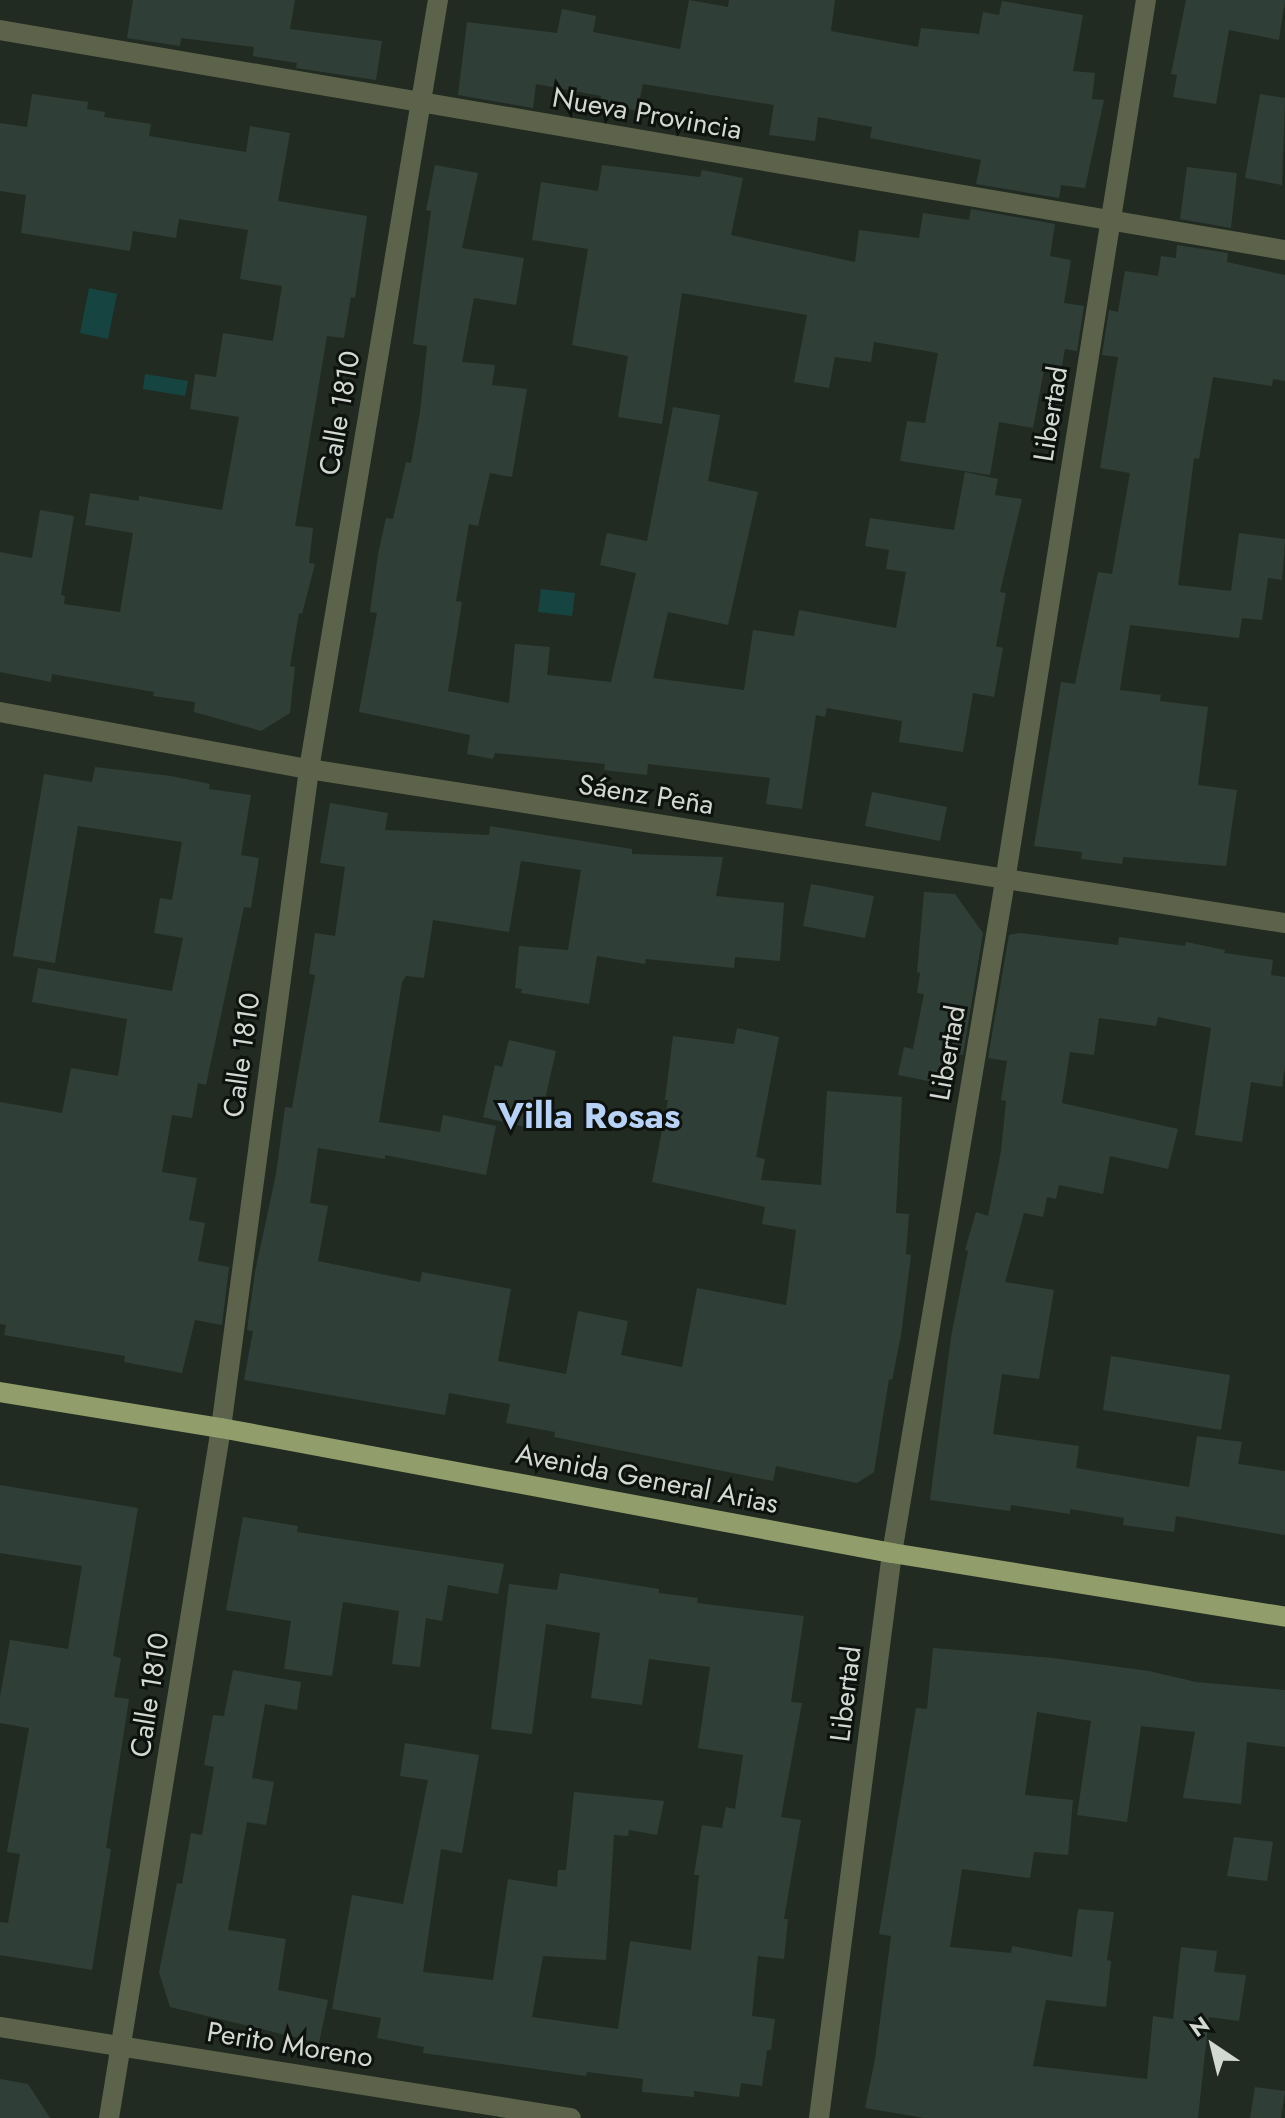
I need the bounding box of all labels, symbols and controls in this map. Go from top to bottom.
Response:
street label: Nueva Provincia [550,81,744,147]
street label: Calle 1810 [313,348,367,478]
street label: Libertad [1027,364,1075,464]
street label: Sáenz Peña [576,768,716,822]
street label: Calle 1810 [217,990,267,1120]
street label: Libertad [923,1003,973,1103]
district label: Villa Rosas [498,1094,680,1138]
street label: Avenida General Arias [513,1437,781,1521]
street label: Calle 1810 [124,1630,176,1760]
street label: Libertad [823,1644,869,1744]
north arrow [1173,2006,1253,2086]
text: N [1183,2008,1216,2044]
street label: Perito Moreno [205,2015,375,2075]

